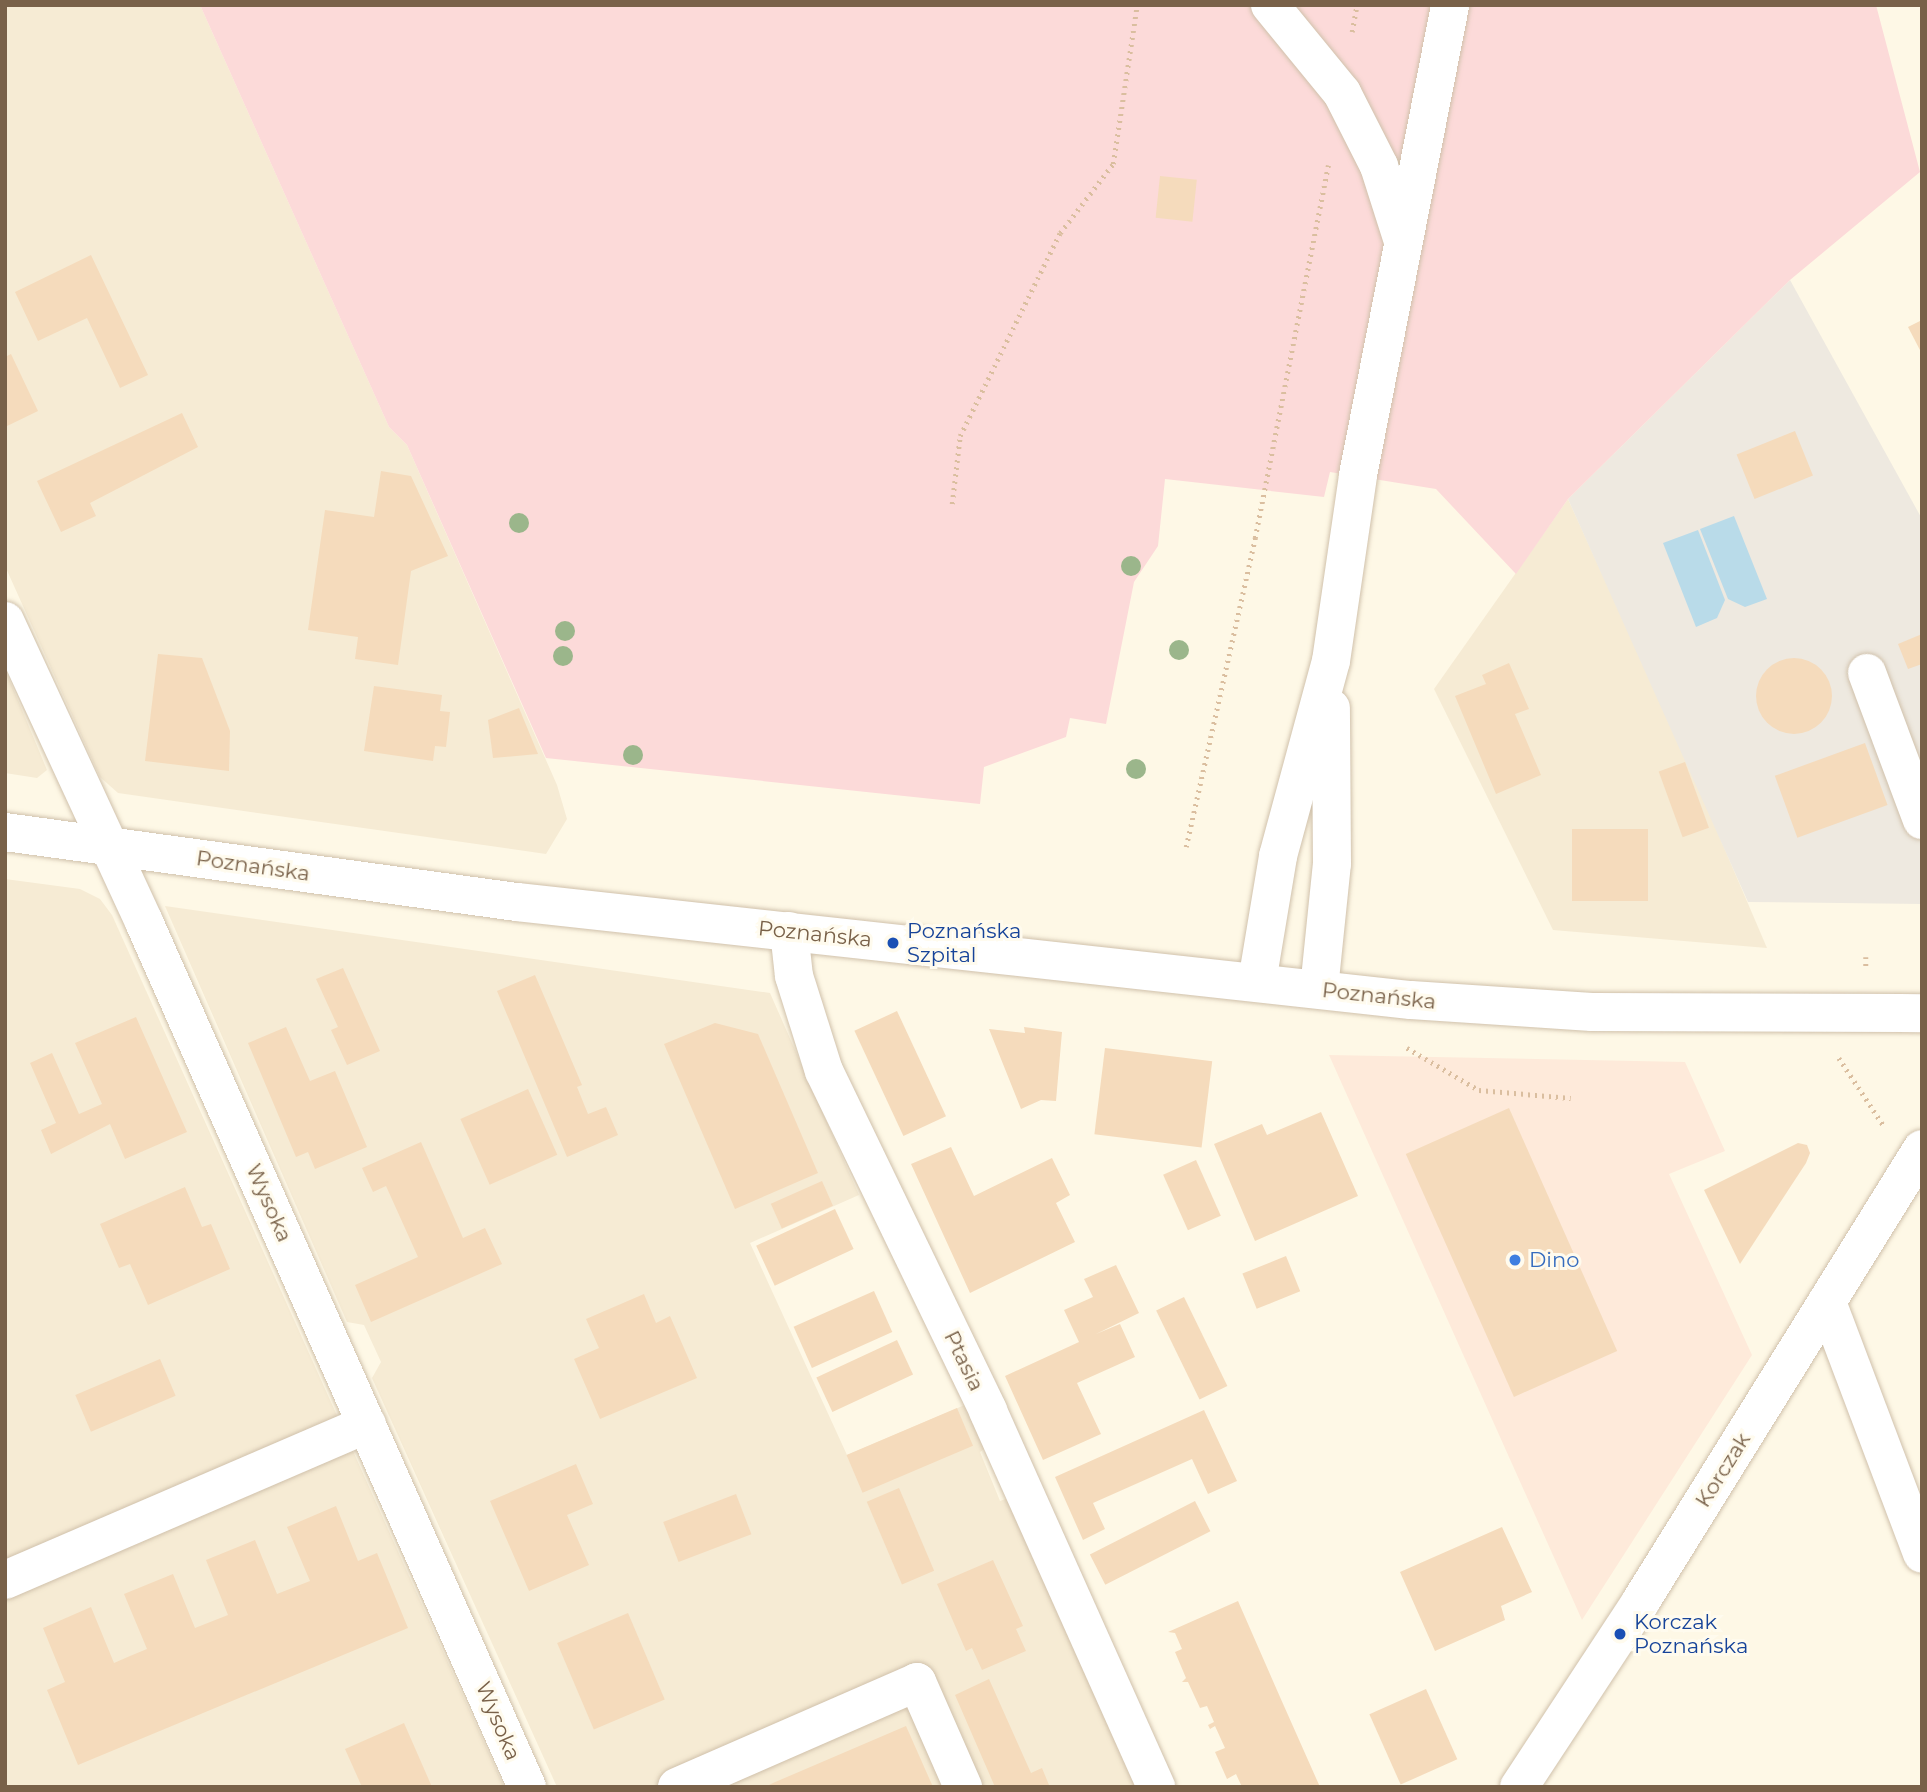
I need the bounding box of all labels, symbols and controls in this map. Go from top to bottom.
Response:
street label: Poznańska [195,846,311,886]
street label: Poznańska [757,915,873,953]
place label: Poznańska Szpital [907,918,1021,968]
marker: Poznańska Szpital [885,935,901,951]
street label: Poznańska [1321,977,1437,1015]
street label: Wysoka [241,1160,297,1246]
place label: Dino [1529,1247,1579,1273]
marker: Dino [1507,1252,1523,1268]
street label: Ptasia [939,1327,989,1395]
street label: Korczak [1690,1428,1756,1512]
place label: Korczak Poznańska [1634,1609,1748,1659]
marker: Korczak Poznańska [1612,1626,1628,1642]
street label: Wysoka [470,1678,526,1764]

